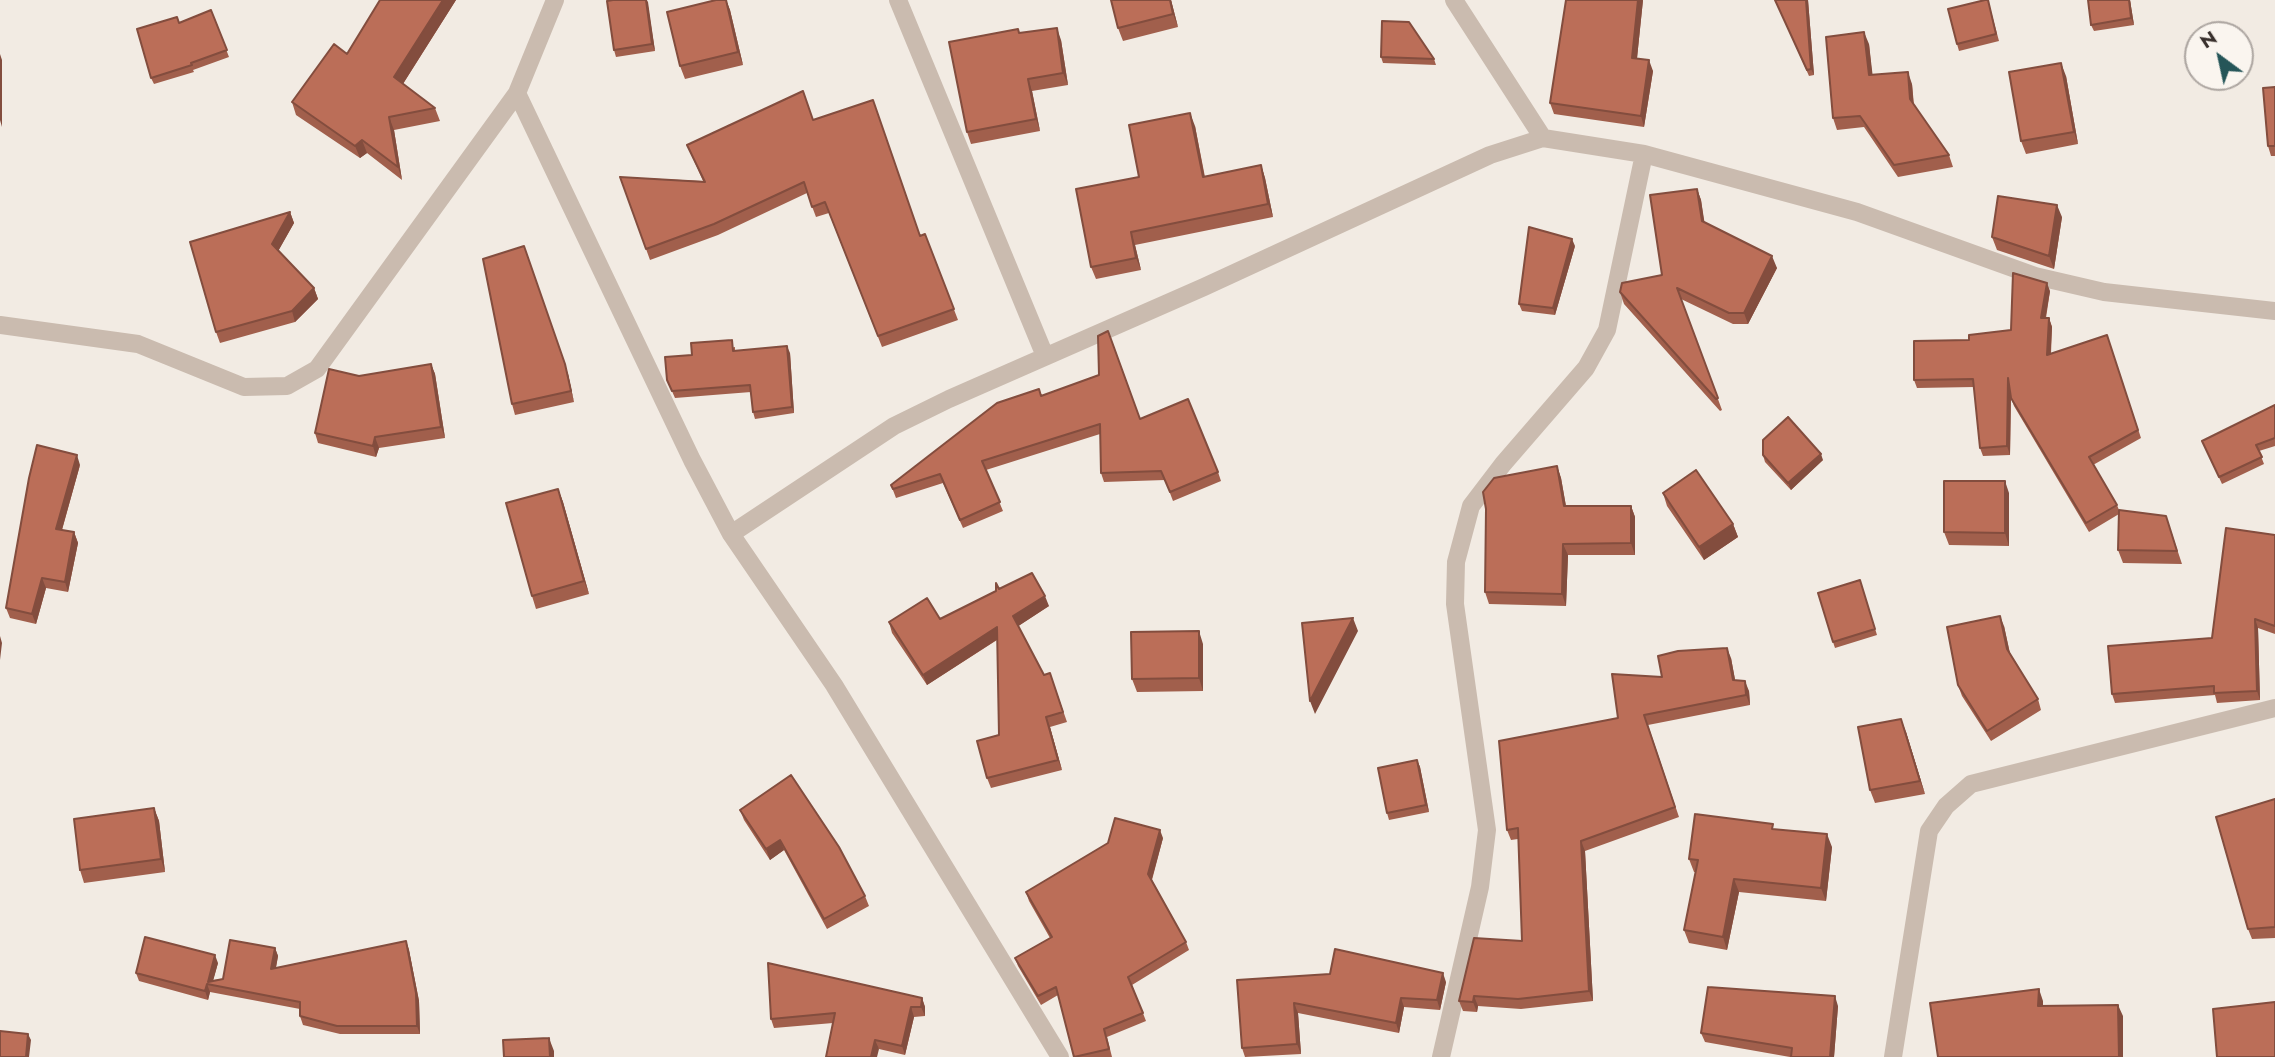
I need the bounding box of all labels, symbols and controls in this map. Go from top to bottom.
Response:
north arrow [2184,21,2254,91]
text: N [2195,24,2222,55]

